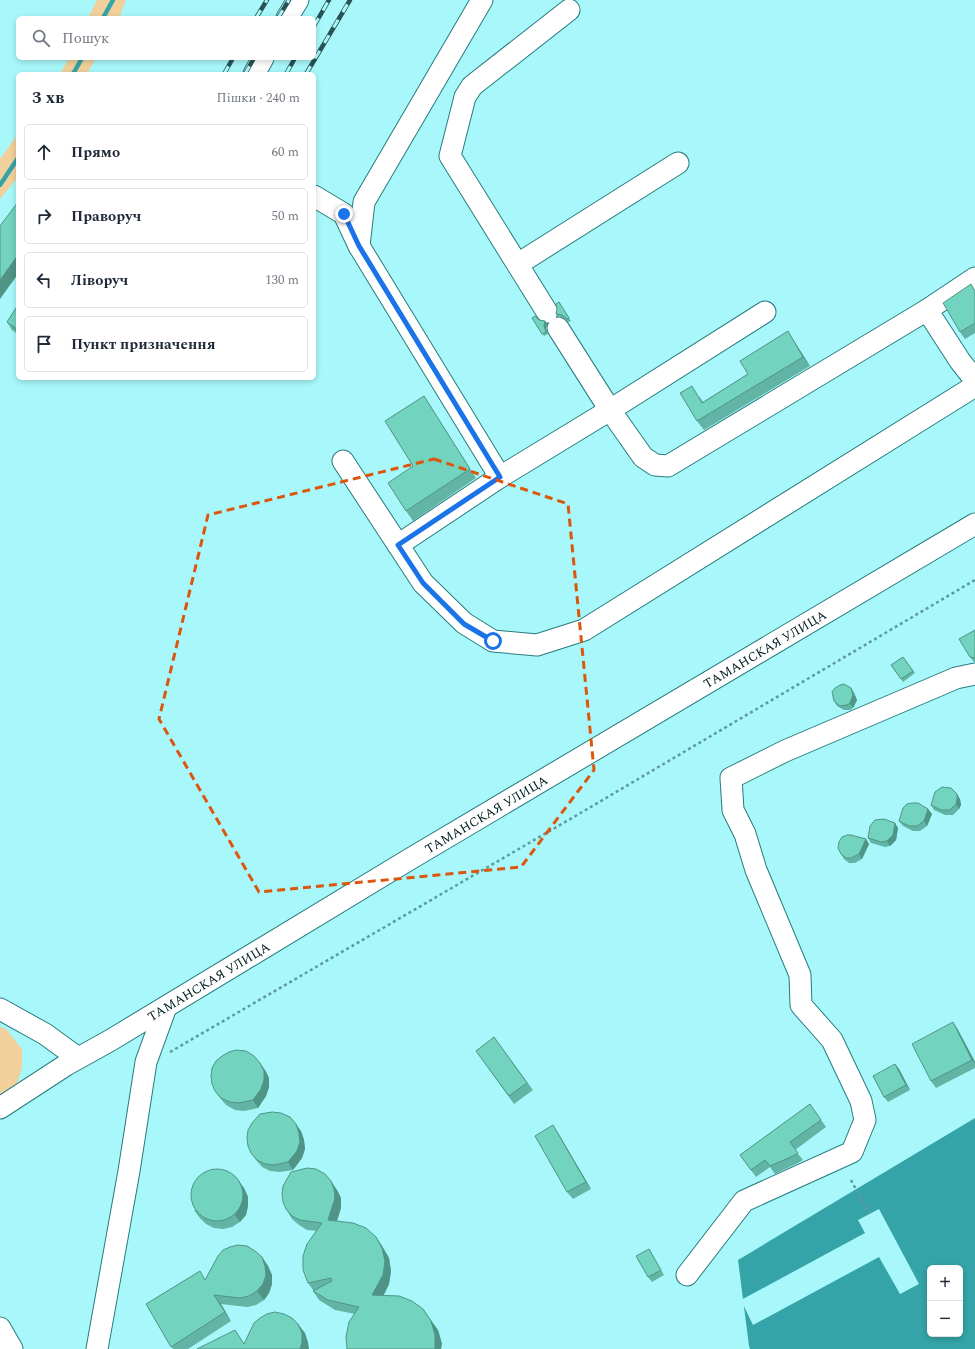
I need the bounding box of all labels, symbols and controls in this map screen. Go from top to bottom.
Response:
search box [16,16,316,60]
icon: search [30,27,52,49]
text: Пошук [62,27,109,50]
text: 3 хв [32,85,64,111]
text: Пішки · 240 m [217,88,300,108]
icon: ahead [33,141,55,163]
text: Прямо [71,141,120,164]
text: 60 m [272,142,299,162]
icon: right [33,205,55,227]
text: Праворуч [71,205,141,228]
route end [335,205,353,223]
text: 50 m [272,206,299,226]
icon: left [33,269,55,291]
text: Ліворуч [71,269,128,292]
text: 130 m [265,270,299,290]
icon: arrive [33,333,55,355]
text: Пункт призначення [71,333,216,356]
street label: ТАМАНСКАЯ УЛИЦА [700,605,831,694]
route start [484,632,502,650]
street label: ТАМАНСКАЯ УЛИЦА [421,770,552,859]
street label: ТАМАНСКАЯ УЛИЦА [144,937,274,1027]
map controls [927,1265,963,1337]
button: + [927,1265,963,1301]
button: − [927,1301,963,1337]

